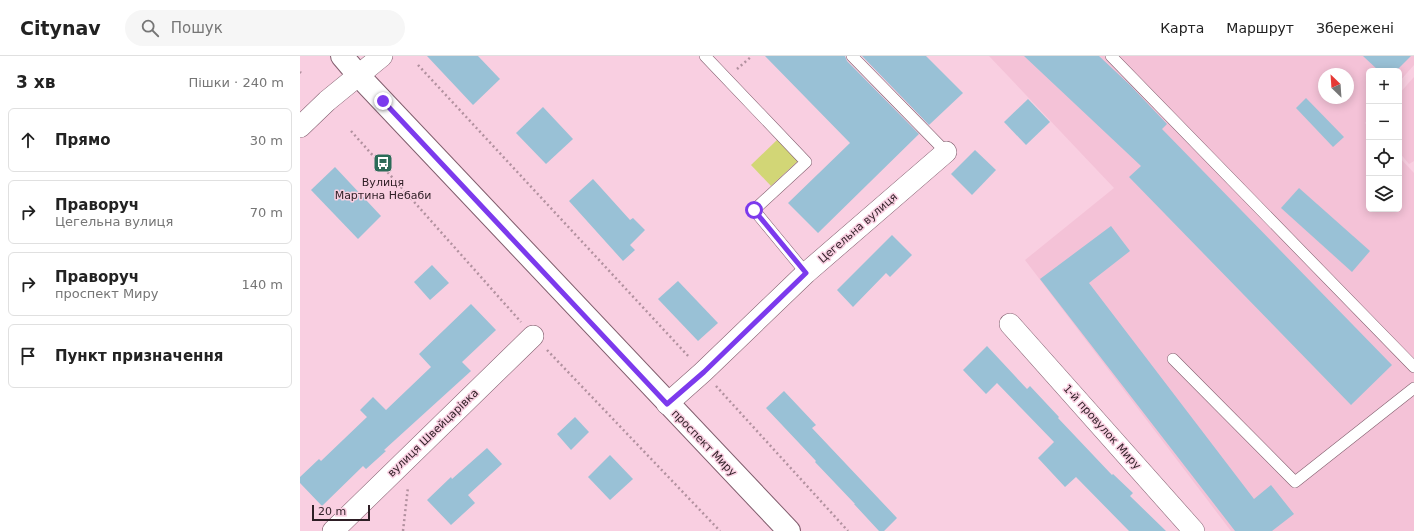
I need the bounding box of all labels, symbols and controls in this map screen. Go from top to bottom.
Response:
search box [125,10,405,46]
text: Citynav [20,17,101,39]
icon: search [139,17,161,39]
text: Пошук [171,19,223,37]
text: Карта [1160,20,1204,36]
text: Маршрут [1226,20,1294,36]
text: Збережені [1316,20,1394,36]
north arrow [1318,68,1354,104]
map controls [1366,68,1402,212]
button: + [1366,68,1402,104]
text: 3 хв [16,72,55,92]
text: Пішки · 240 m [188,75,284,90]
route end [374,92,392,110]
button: − [1366,104,1402,140]
icon: ahead [17,129,39,151]
text: Прямо [55,131,111,149]
text: 30 m [250,133,283,148]
button: locate [1366,140,1402,176]
bus stop icon: Вулиця Мартина Небаби [372,152,394,174]
place label: Вулиця Мартина Небаби [335,176,431,202]
button: layers [1366,176,1402,212]
street label: Цегельна вулиця [816,190,900,266]
text: Праворуч [55,196,139,214]
icon: right [17,201,39,223]
route start [745,201,763,219]
text: 70 m [250,205,283,220]
text: Цегельна вулиця [55,214,173,229]
text: Праворуч [55,268,139,286]
icon: right [17,273,39,295]
text: 140 m [241,277,283,292]
text: проспект Миру [55,286,159,301]
icon: arrive [17,345,39,367]
text: Пункт призначення [55,347,223,365]
street label: 1-й провулок Миру [1061,382,1144,472]
street label: вулиця Швейцарівка [385,386,481,480]
street label: проспект Миру [669,407,739,479]
scale bar [312,503,370,522]
text: 20 m [318,505,346,518]

